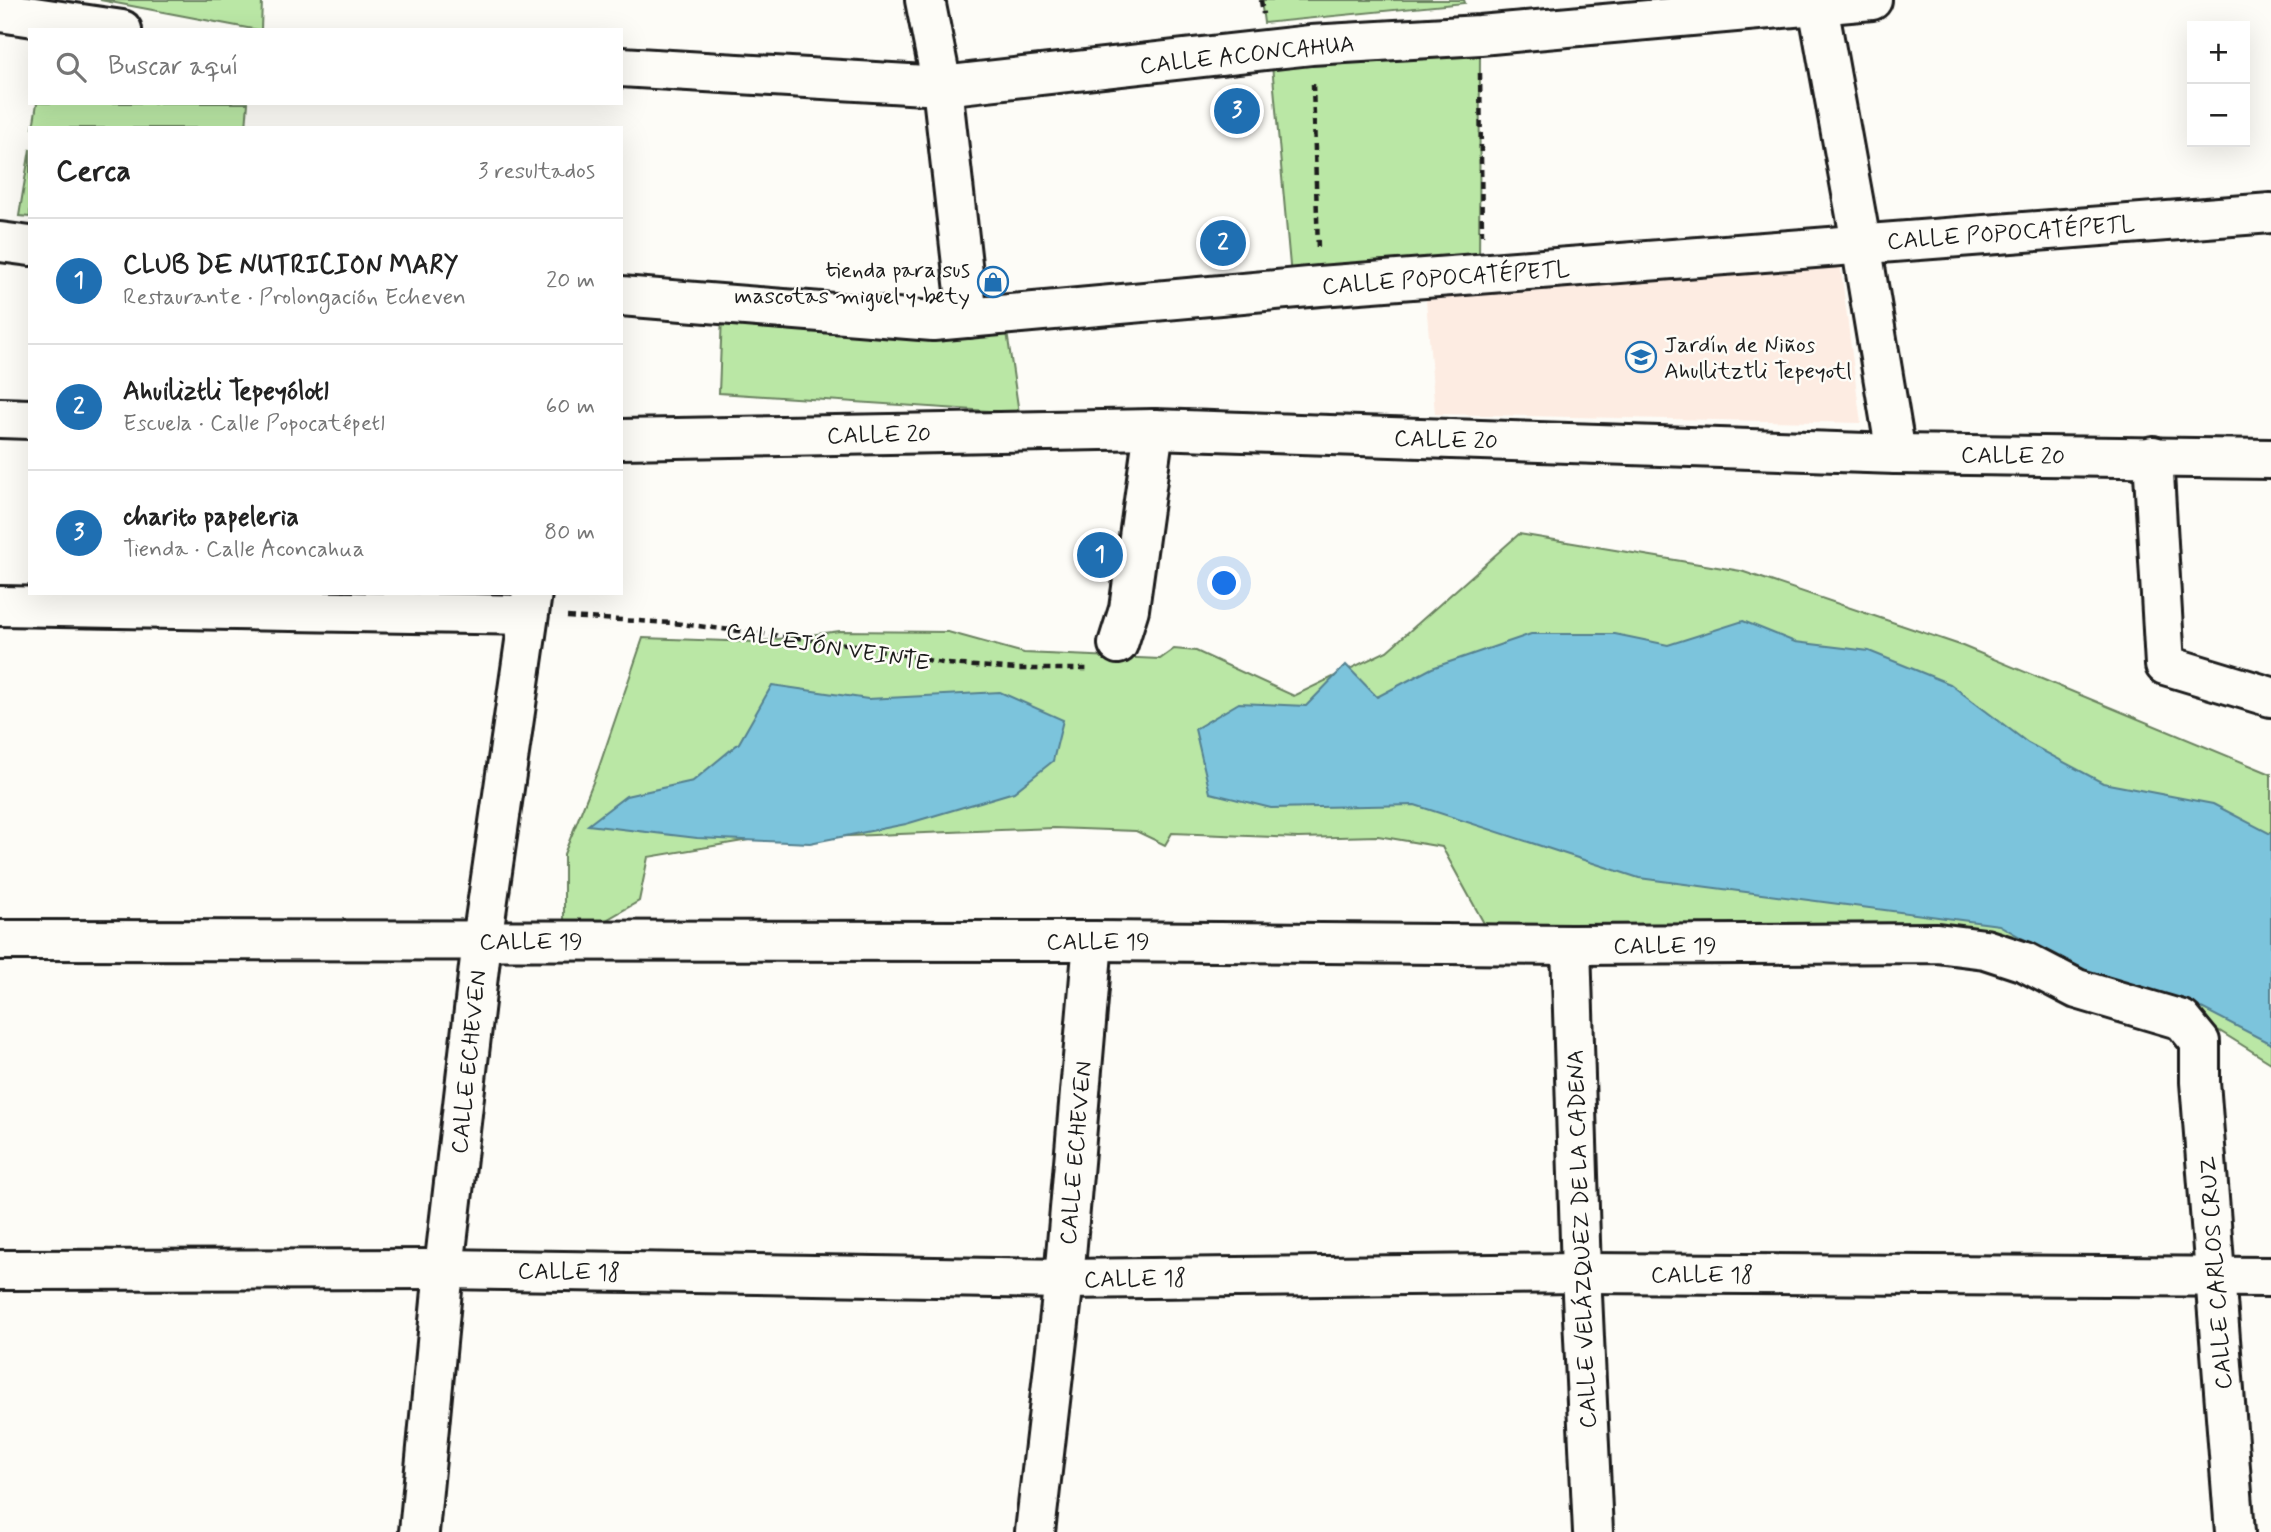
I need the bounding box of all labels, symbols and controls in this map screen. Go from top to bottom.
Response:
map controls [2187,21,2250,147]
button: + [2187,21,2250,84]
search box [28,28,623,105]
street label: CALLE ACONCAHUA [1138,30,1356,82]
icon: search [52,48,90,86]
text: Buscar aquí [108,50,239,84]
button: − [2187,84,2250,147]
pin: 3 [1214,85,1260,137]
text: Cerca [56,152,131,191]
text: 3 resultados [478,157,595,187]
street label: CALLE POPOCATÉPETL [1886,209,2136,258]
pin: 2 [1200,217,1246,269]
text: CLUB DE NUTRICION MARY [123,249,458,283]
street label: CALLE POPOCATÉPETL [1321,254,1571,303]
place label: tienda para sus mascotas miguel y bety [734,256,970,312]
shop icon: tienda para sus mascotas miguel y bety [976,265,1010,299]
text: 1 [74,266,84,296]
text: 20 m [546,266,595,296]
text: Restaurante · Prolongación Echeven [123,283,466,313]
place label: Jardín de Niños Ahullitztli Tepeyotl [1664,331,1852,387]
school or university icon: Jardín de Niños Ahullitztli Tepeyotl [1624,340,1658,374]
text: Ahuiliztli Tepeyólotl [123,375,329,409]
text: 2 [73,392,85,422]
text: 60 m [546,392,595,422]
text: Escuela · Calle Popocatépetl [123,409,385,439]
street label: CALLE 20 [827,420,931,452]
street label: CALLE 20 [1393,424,1498,458]
street label: CALLE 20 [1961,441,2065,473]
text: charito papeleria [123,501,299,535]
text: 3 [74,518,84,548]
text: 80 m [544,518,595,548]
pin: 1 [1077,529,1123,581]
text: Tienda · Calle Aconcahua [123,535,364,565]
your location [1207,566,1241,600]
street label: CALLEJÓN VEINTE [724,617,932,679]
street label: CALLE 19 [479,928,583,958]
street label: CALLE 19 [1046,928,1150,958]
street label: CALLE 19 [1613,932,1717,962]
street label: CALLE ECHEVEN [445,969,495,1156]
street label: CALLE VELÁZQUEZ DE LA CADENA [1561,1049,1605,1429]
street label: CALLE ECHEVEN [1054,1060,1100,1246]
street label: CALLE CARLOS CRUZ [2194,1155,2240,1390]
street label: CALLE 18 [517,1257,620,1289]
street label: CALLE 18 [1651,1261,1753,1291]
street label: CALLE 18 [1084,1264,1187,1296]

